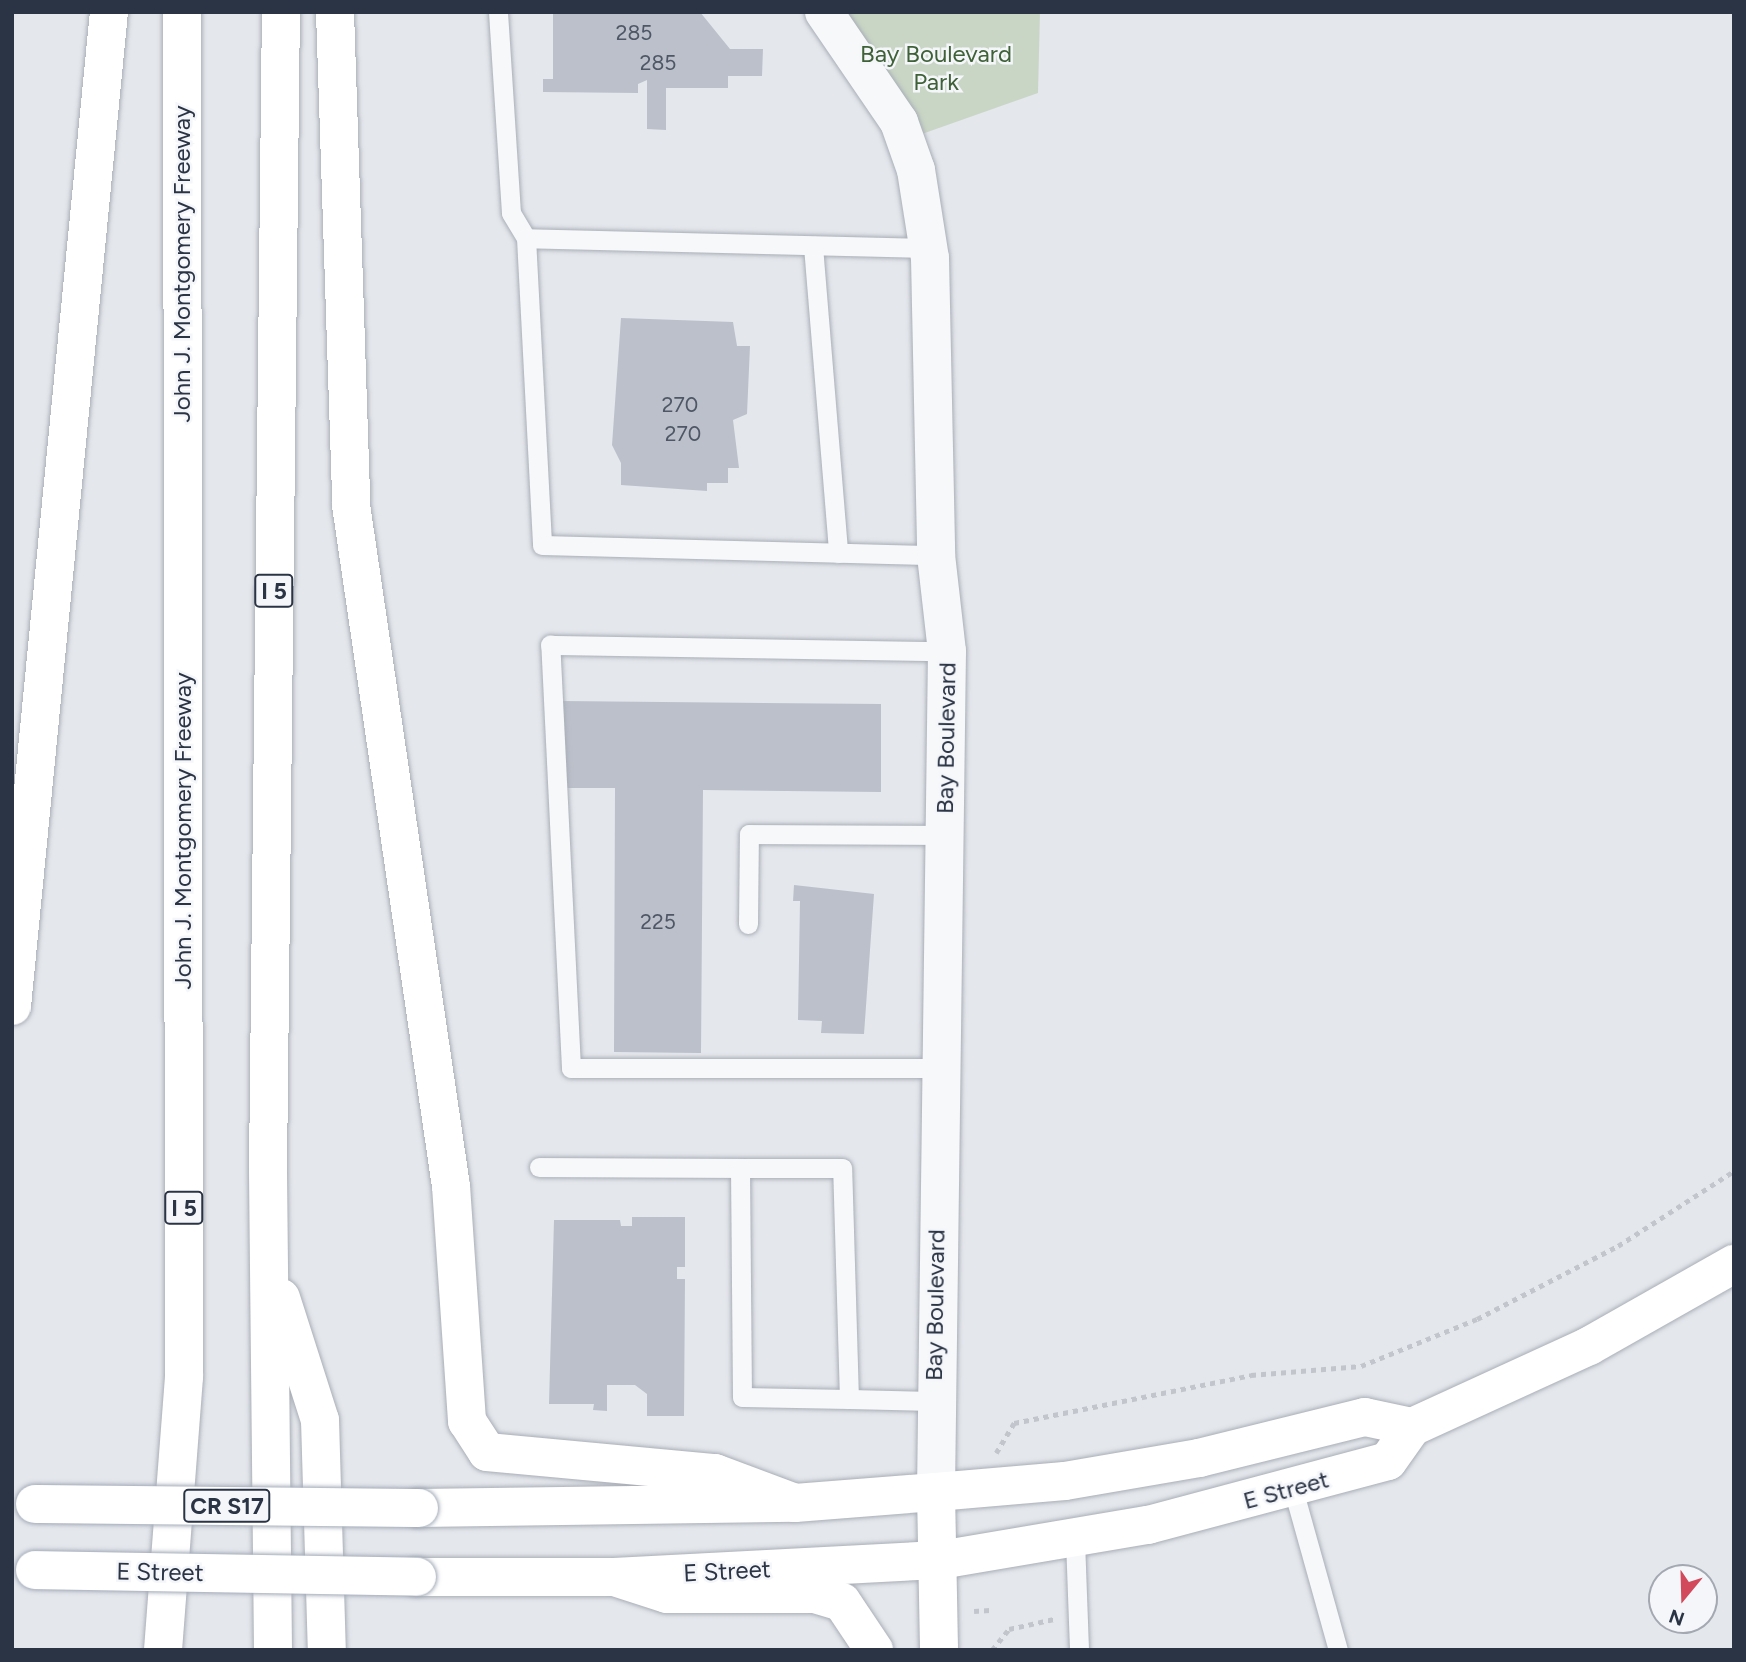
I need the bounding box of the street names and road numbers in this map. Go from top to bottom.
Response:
street label: John J. Montgomery Freeway [168,105,196,423]
road number: I 5 [253,572,295,610]
street label: Bay Boulevard [930,662,962,814]
street label: John J. Montgomery Freeway [169,672,197,990]
road number: I 5 [163,1189,205,1228]
street label: Bay Boulevard [919,1229,951,1381]
street label: E Street [1240,1465,1332,1515]
road number: CR S17 [183,1486,271,1526]
street label: E Street [683,1554,771,1588]
street label: E Street [116,1557,204,1587]

